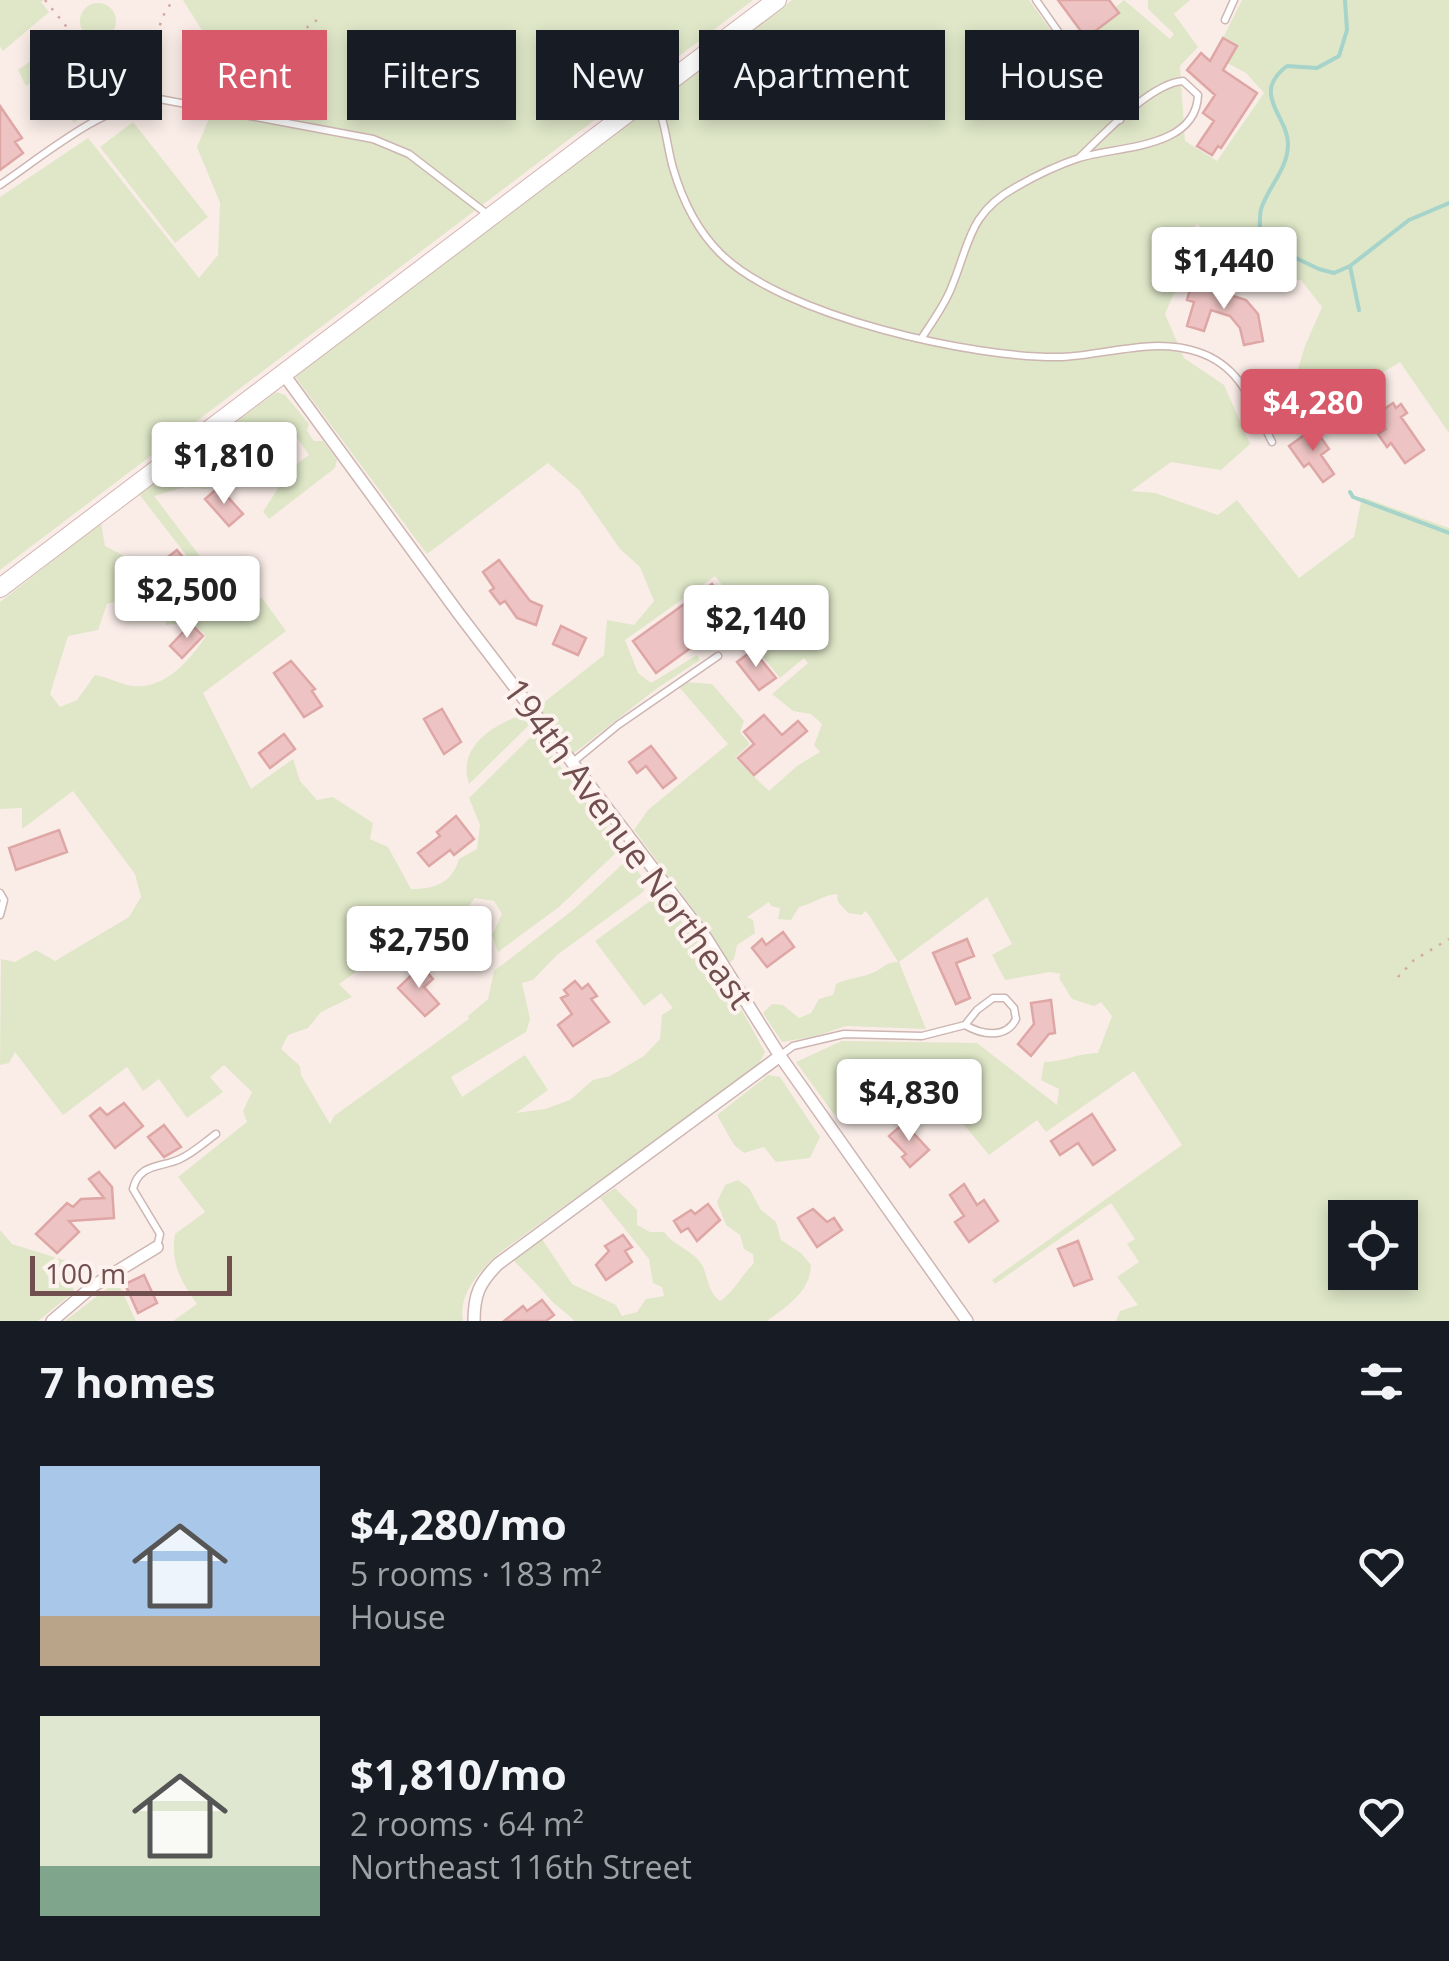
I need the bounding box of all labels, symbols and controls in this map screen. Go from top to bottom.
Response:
chip: Buy [30,30,162,120]
chip: Rent [182,30,327,120]
chip: Filters [347,30,516,120]
chip: New [536,30,679,120]
chip: Apartment [699,30,945,120]
chip: House [965,30,1139,120]
pin: $1,440 [1143,227,1305,312]
text: $1,440 [1174,238,1274,281]
pin: $4,280 [1232,369,1394,454]
text: $4,280 [1263,380,1363,423]
pin: $1,810 [143,422,305,507]
text: $1,810 [174,433,274,476]
pin: $2,500 [106,556,268,641]
text: $2,500 [137,567,237,610]
pin: $2,140 [675,585,837,670]
text: $2,140 [706,596,806,639]
street label: 194th Avenue Northeast [493,668,765,1018]
pin: $2,750 [338,906,500,991]
text: $2,750 [369,917,469,960]
pin: $4,830 [828,1059,990,1144]
text: $4,830 [859,1070,959,1113]
map controls [1328,1200,1418,1290]
button: locate [1328,1200,1418,1290]
scale bar [30,1251,232,1296]
text: 100 m [45,1254,126,1292]
text: 7 homes [40,1353,215,1410]
icon: filters [1354,1354,1409,1409]
text: $4,280/mo [350,1495,567,1552]
icon: home [120,1506,240,1626]
icon: heart [1354,1539,1409,1594]
text: 5 rooms · 183 m² [350,1552,602,1595]
text: House [350,1595,446,1638]
text: $1,810/mo [350,1745,567,1802]
icon: home [120,1756,240,1876]
icon: heart [1354,1789,1409,1844]
text: 2 rooms · 64 m² [350,1802,584,1845]
text: Northeast 116th Street [350,1845,692,1888]

